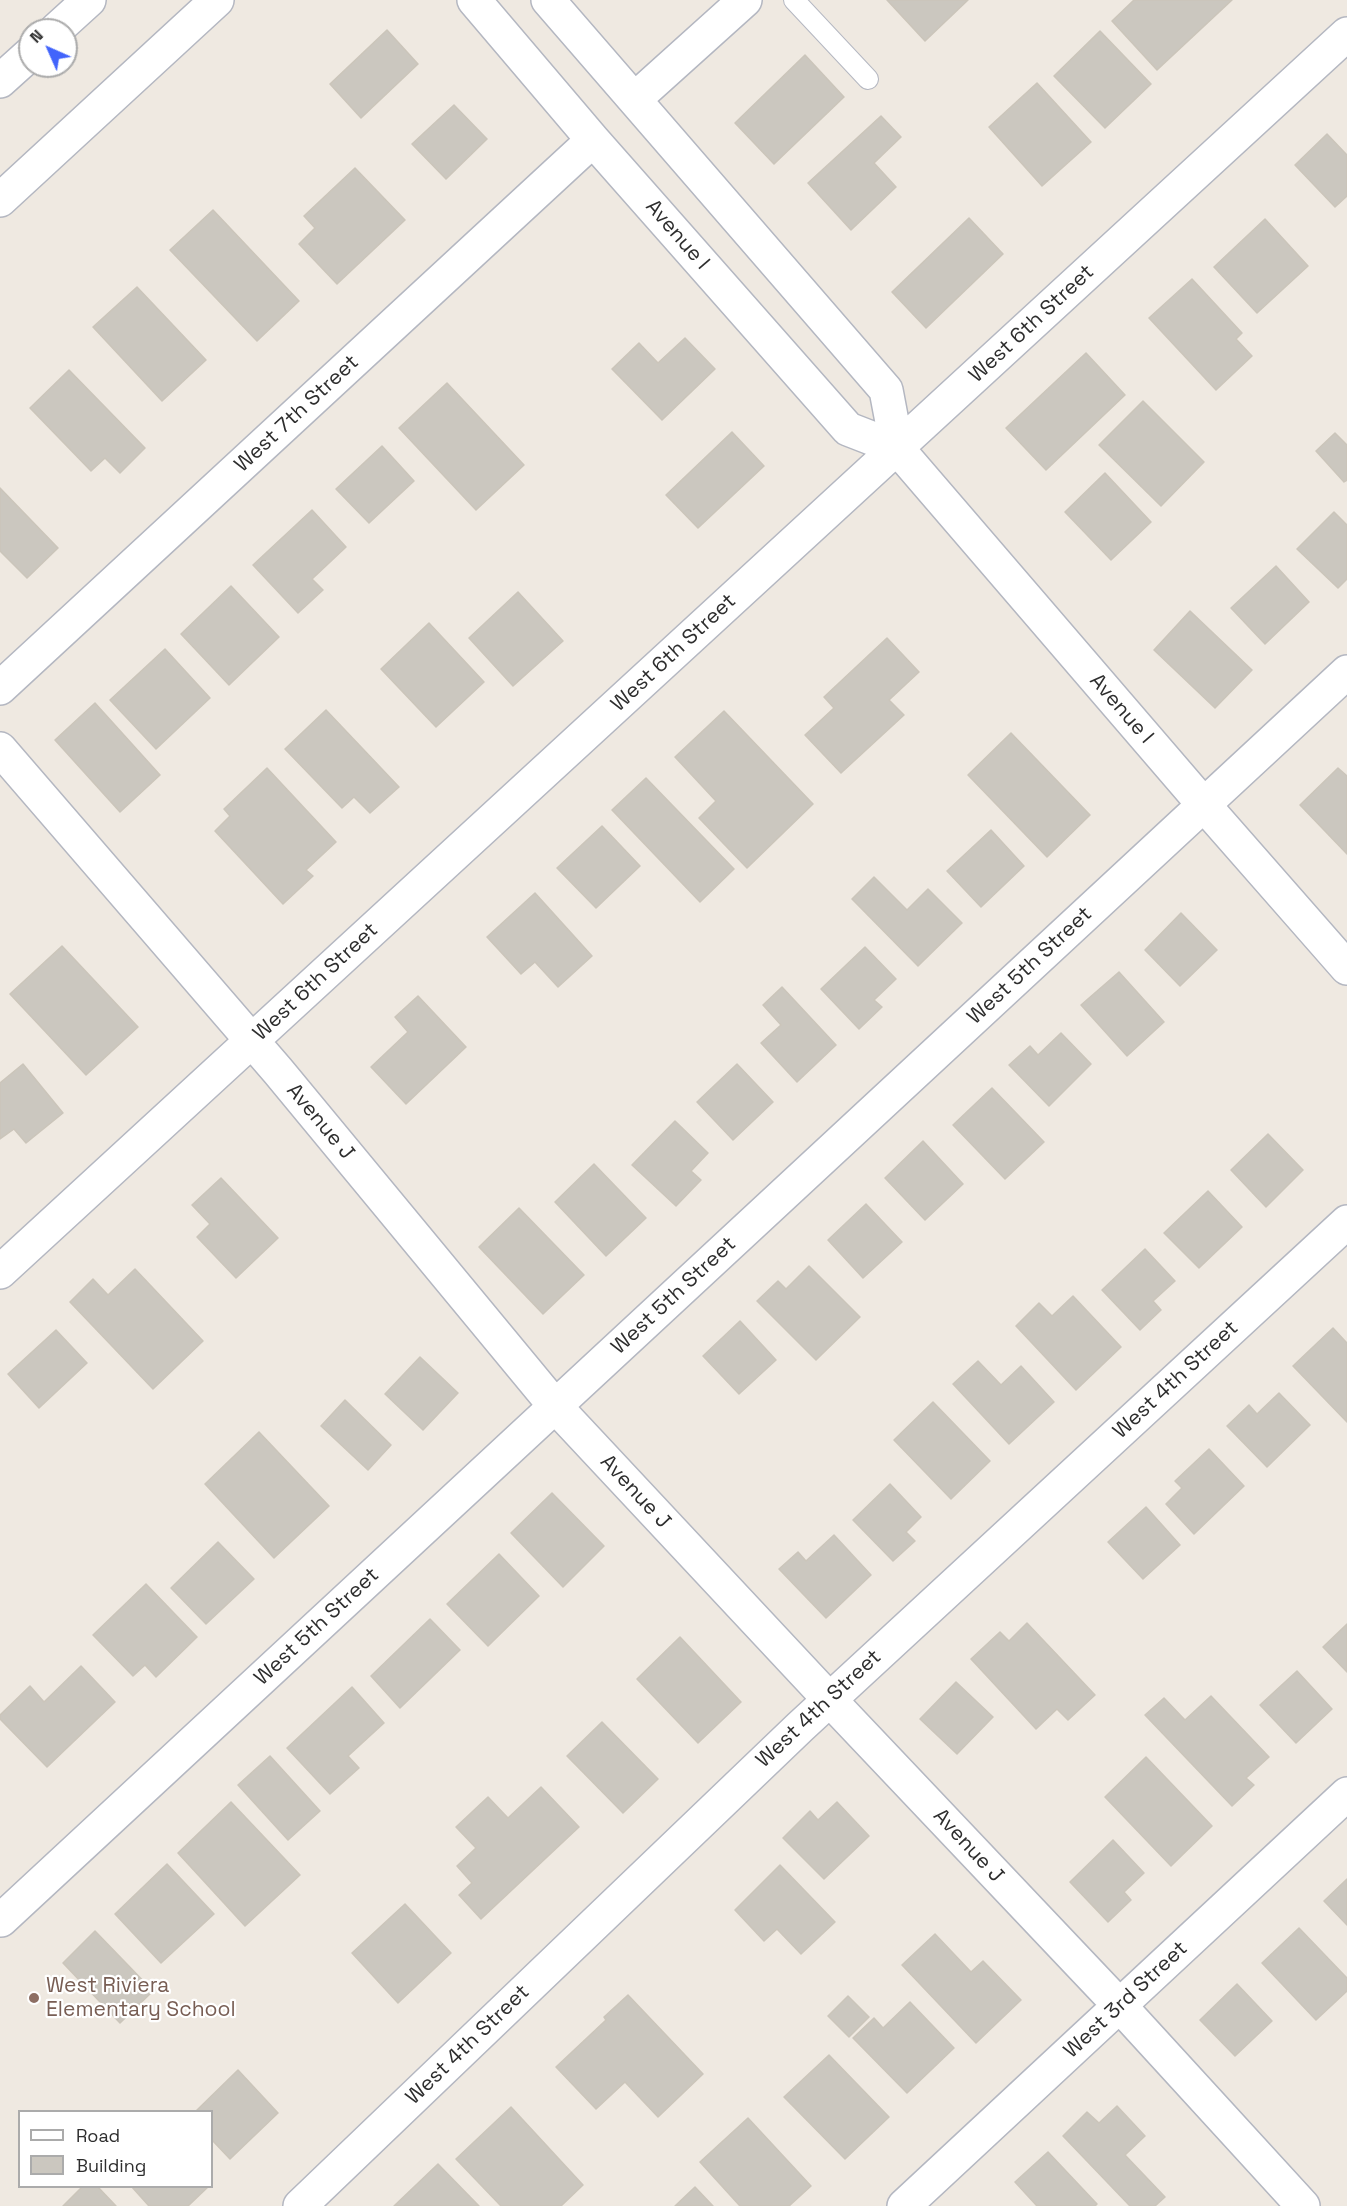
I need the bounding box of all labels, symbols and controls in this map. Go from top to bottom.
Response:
north arrow [18,18,78,78]
text: N [25,25,48,48]
street label: Avenue I [640,195,714,275]
street label: West 6th Street [964,260,1100,388]
street label: West 7th Street [230,350,364,478]
street label: West 6th Street [606,589,742,717]
street label: Avenue I [1084,669,1158,749]
street label: West 5th Street [962,902,1098,1030]
street label: West 6th Street [248,918,384,1046]
street label: Avenue J [281,1079,359,1165]
street label: West 5th Street [606,1232,742,1360]
street label: West 4th Street [1108,1316,1244,1444]
street label: Avenue J [594,1450,676,1534]
street label: West 5th Street [249,1563,385,1691]
street label: West 4th Street [751,1645,887,1773]
street label: Avenue J [927,1804,1009,1888]
street label: West 3rd Street [1059,1936,1193,2064]
place label: West Riviera Elementary School [46,1973,236,2023]
street label: West 4th Street [401,1980,535,2110]
marker: West Riviera Elementary School [27,1991,41,2005]
legend [18,2110,213,2188]
text: Road [76,2124,120,2147]
text: Building [76,2154,146,2177]

